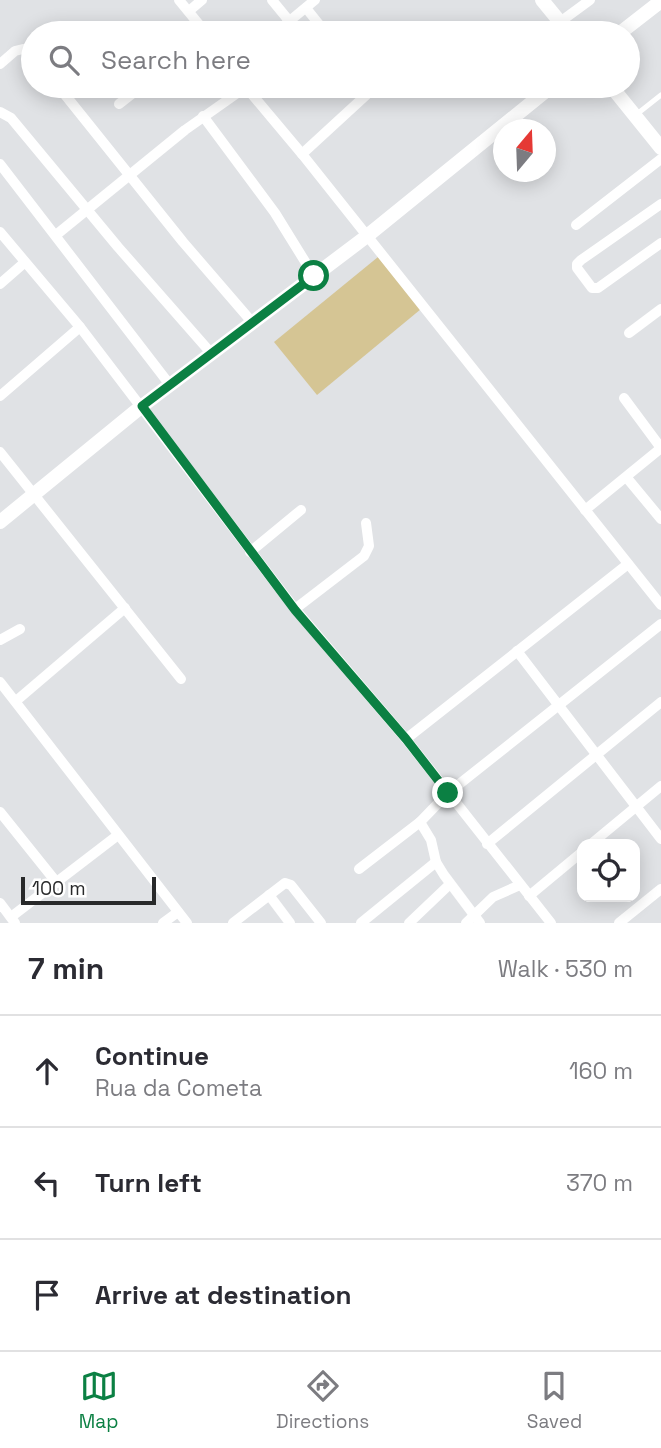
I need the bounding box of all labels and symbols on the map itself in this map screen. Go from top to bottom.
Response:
north arrow [493,119,556,182]
route start [298,260,329,291]
route end [432,777,463,808]
scale bar [21,874,156,906]

